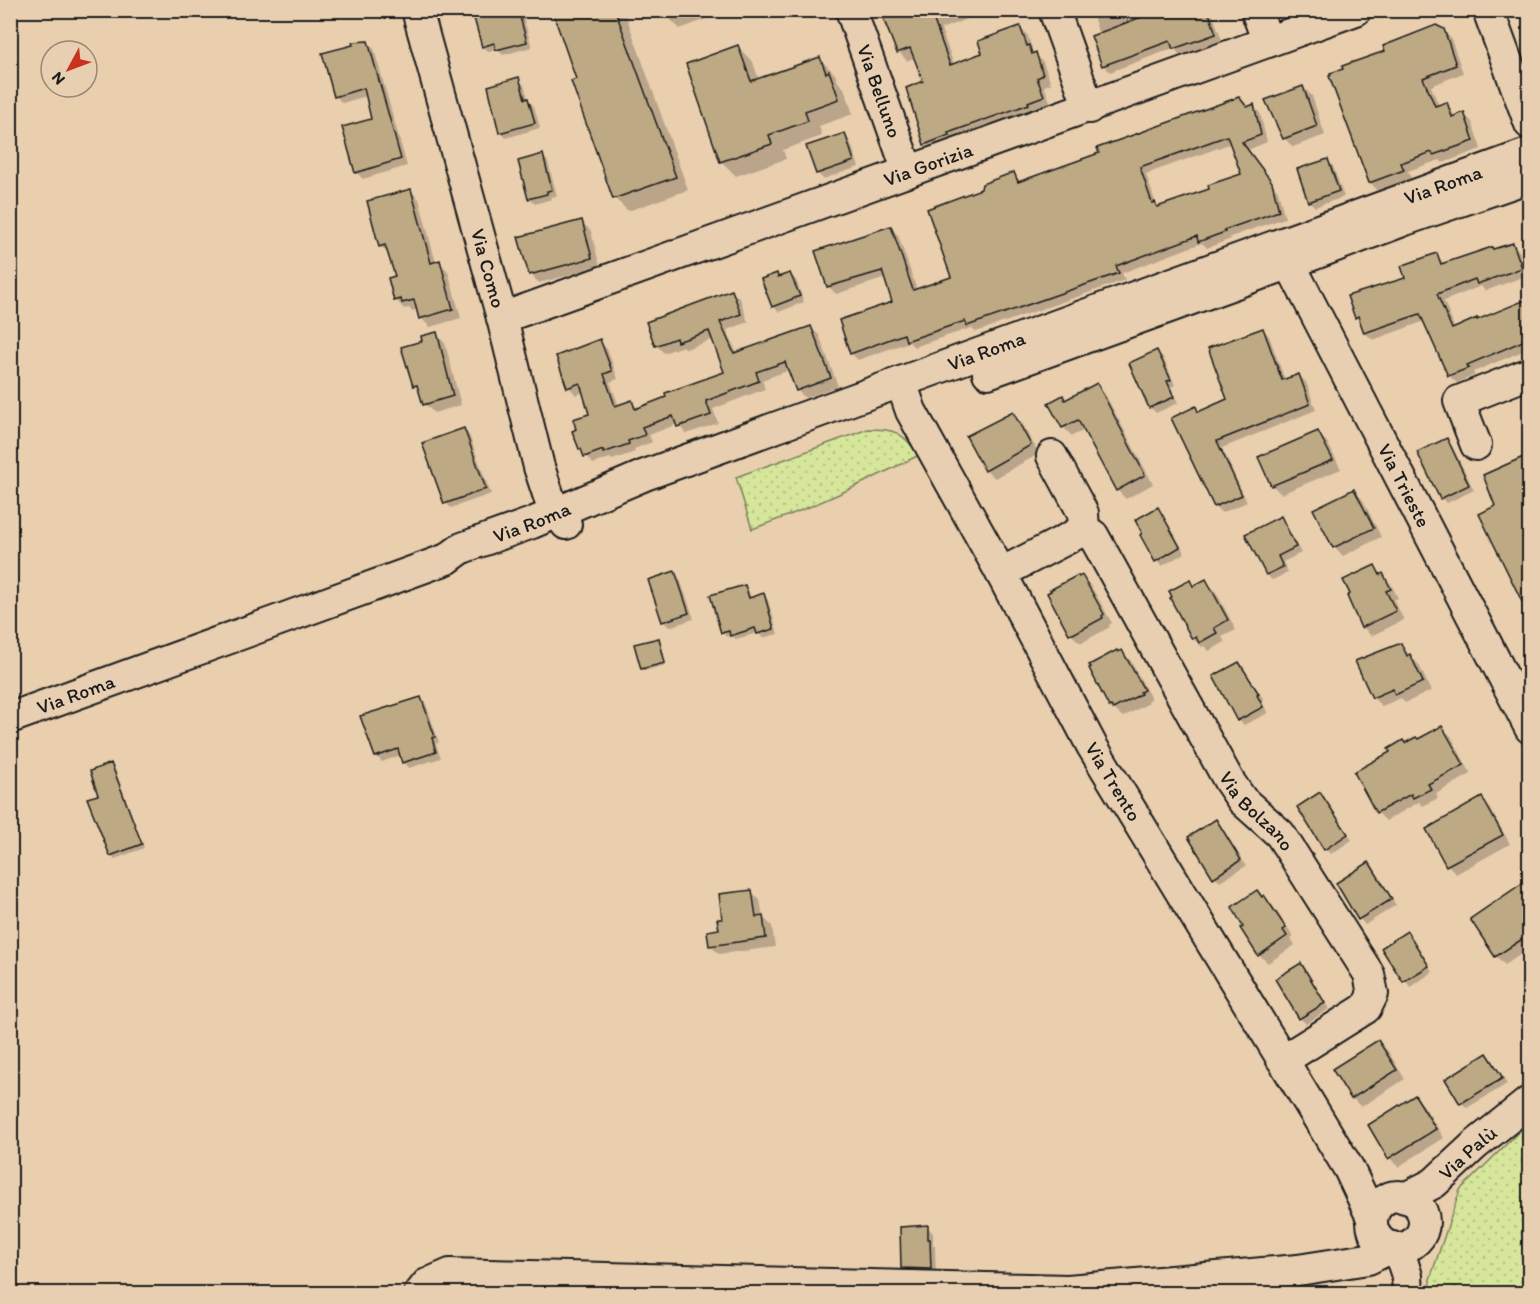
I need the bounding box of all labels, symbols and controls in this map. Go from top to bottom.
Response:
north arrow [39,39,99,99]
street label: Via Belluno [852,41,907,141]
text: N [47,68,69,89]
street label: Via Gorizia [880,137,976,191]
street label: Via Roma [1401,159,1486,210]
street label: Via Como [466,226,511,311]
street label: Via Roma [944,325,1029,376]
street label: Via Trieste [1373,439,1436,531]
street label: Via Roma [490,496,575,548]
street label: Via Roma [34,669,119,719]
street label: Via Trento [1080,737,1147,826]
street label: Via Bolzano [1214,767,1300,855]
street label: Via Palù [1434,1120,1502,1185]

